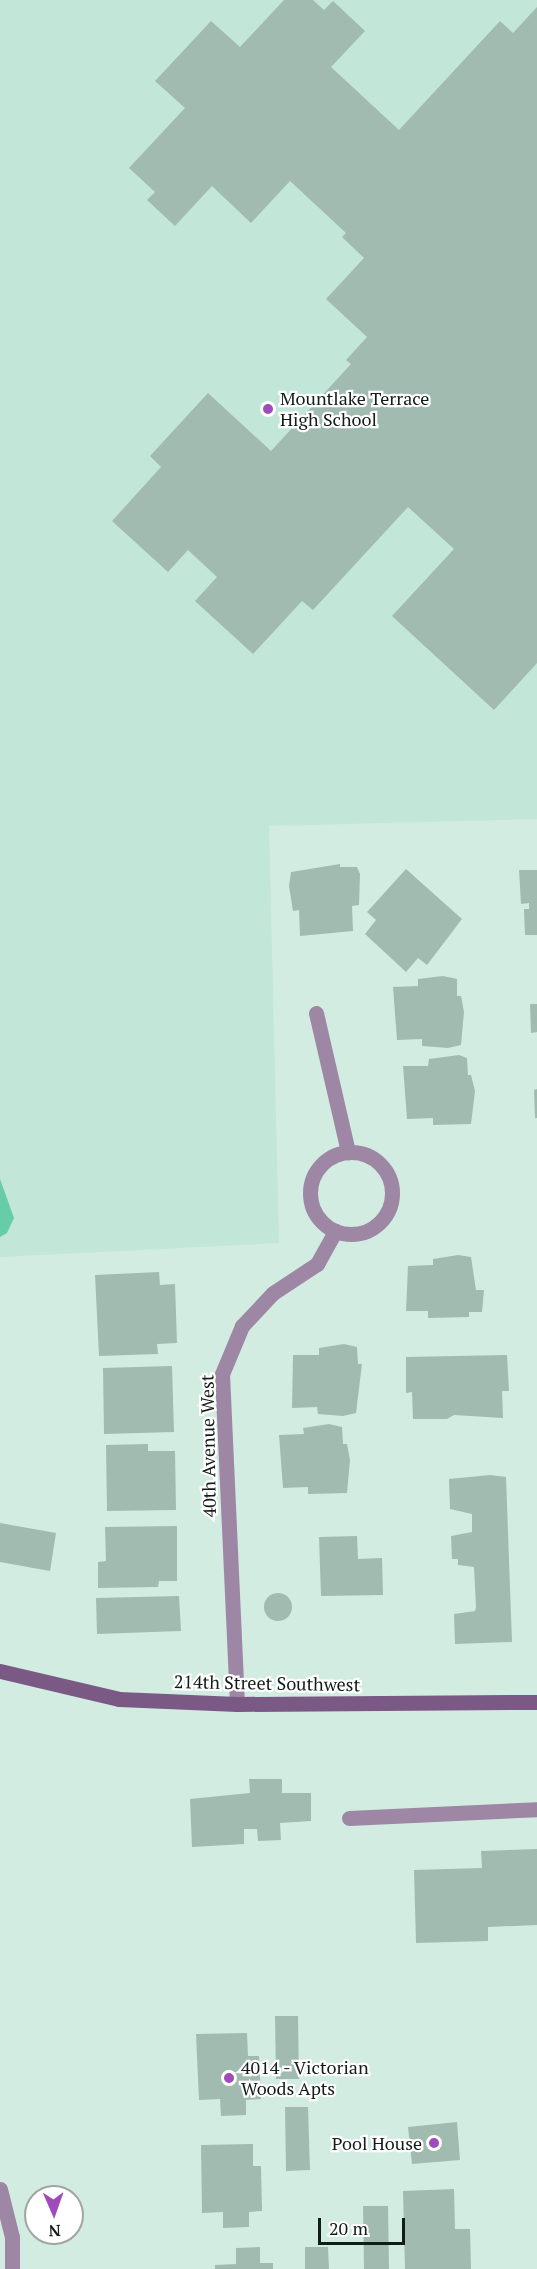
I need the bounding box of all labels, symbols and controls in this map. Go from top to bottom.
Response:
place label: Mountlake Terrace High School [280,388,429,430]
marker: Mountlake Terrace High School [261,402,275,416]
street label: 40th Avenue West [196,1374,220,1518]
street label: 214th Street Southwest [174,1671,360,1695]
place label: 4014 - Victorian Woods Apts [241,2057,371,2100]
marker: 4014 - Victorian Woods Apts [222,2071,236,2085]
place label: Pool House [332,2132,422,2154]
marker: Pool House [427,2136,441,2150]
north arrow [24,2185,84,2245]
scale bar [321,2206,408,2244]
text: 20 m [329,2216,368,2240]
text: N [48,2220,61,2242]

